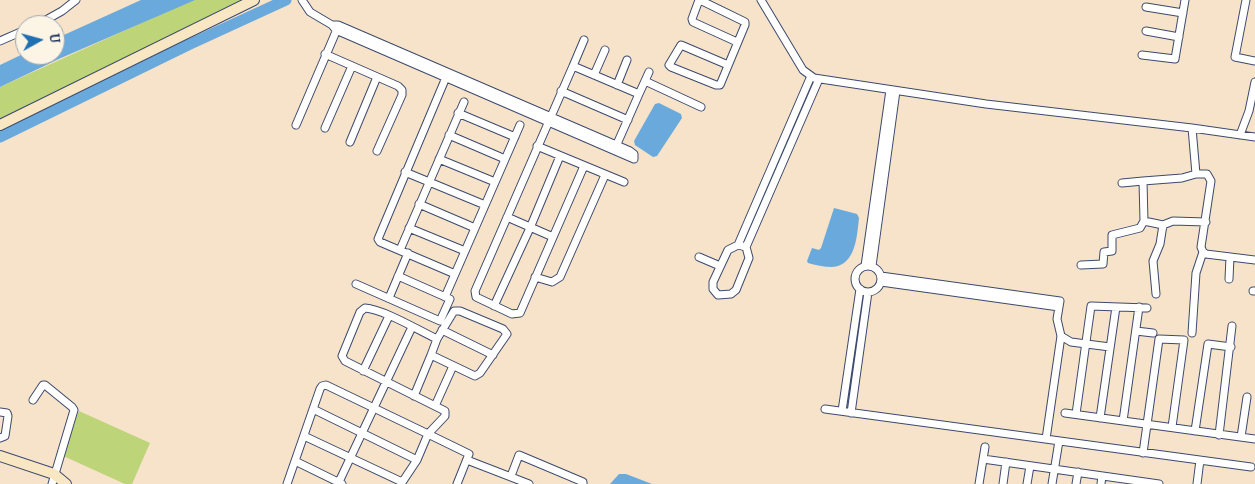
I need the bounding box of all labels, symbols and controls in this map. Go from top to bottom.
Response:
north arrow [15,15,65,65]
text: U [44,33,64,44]

